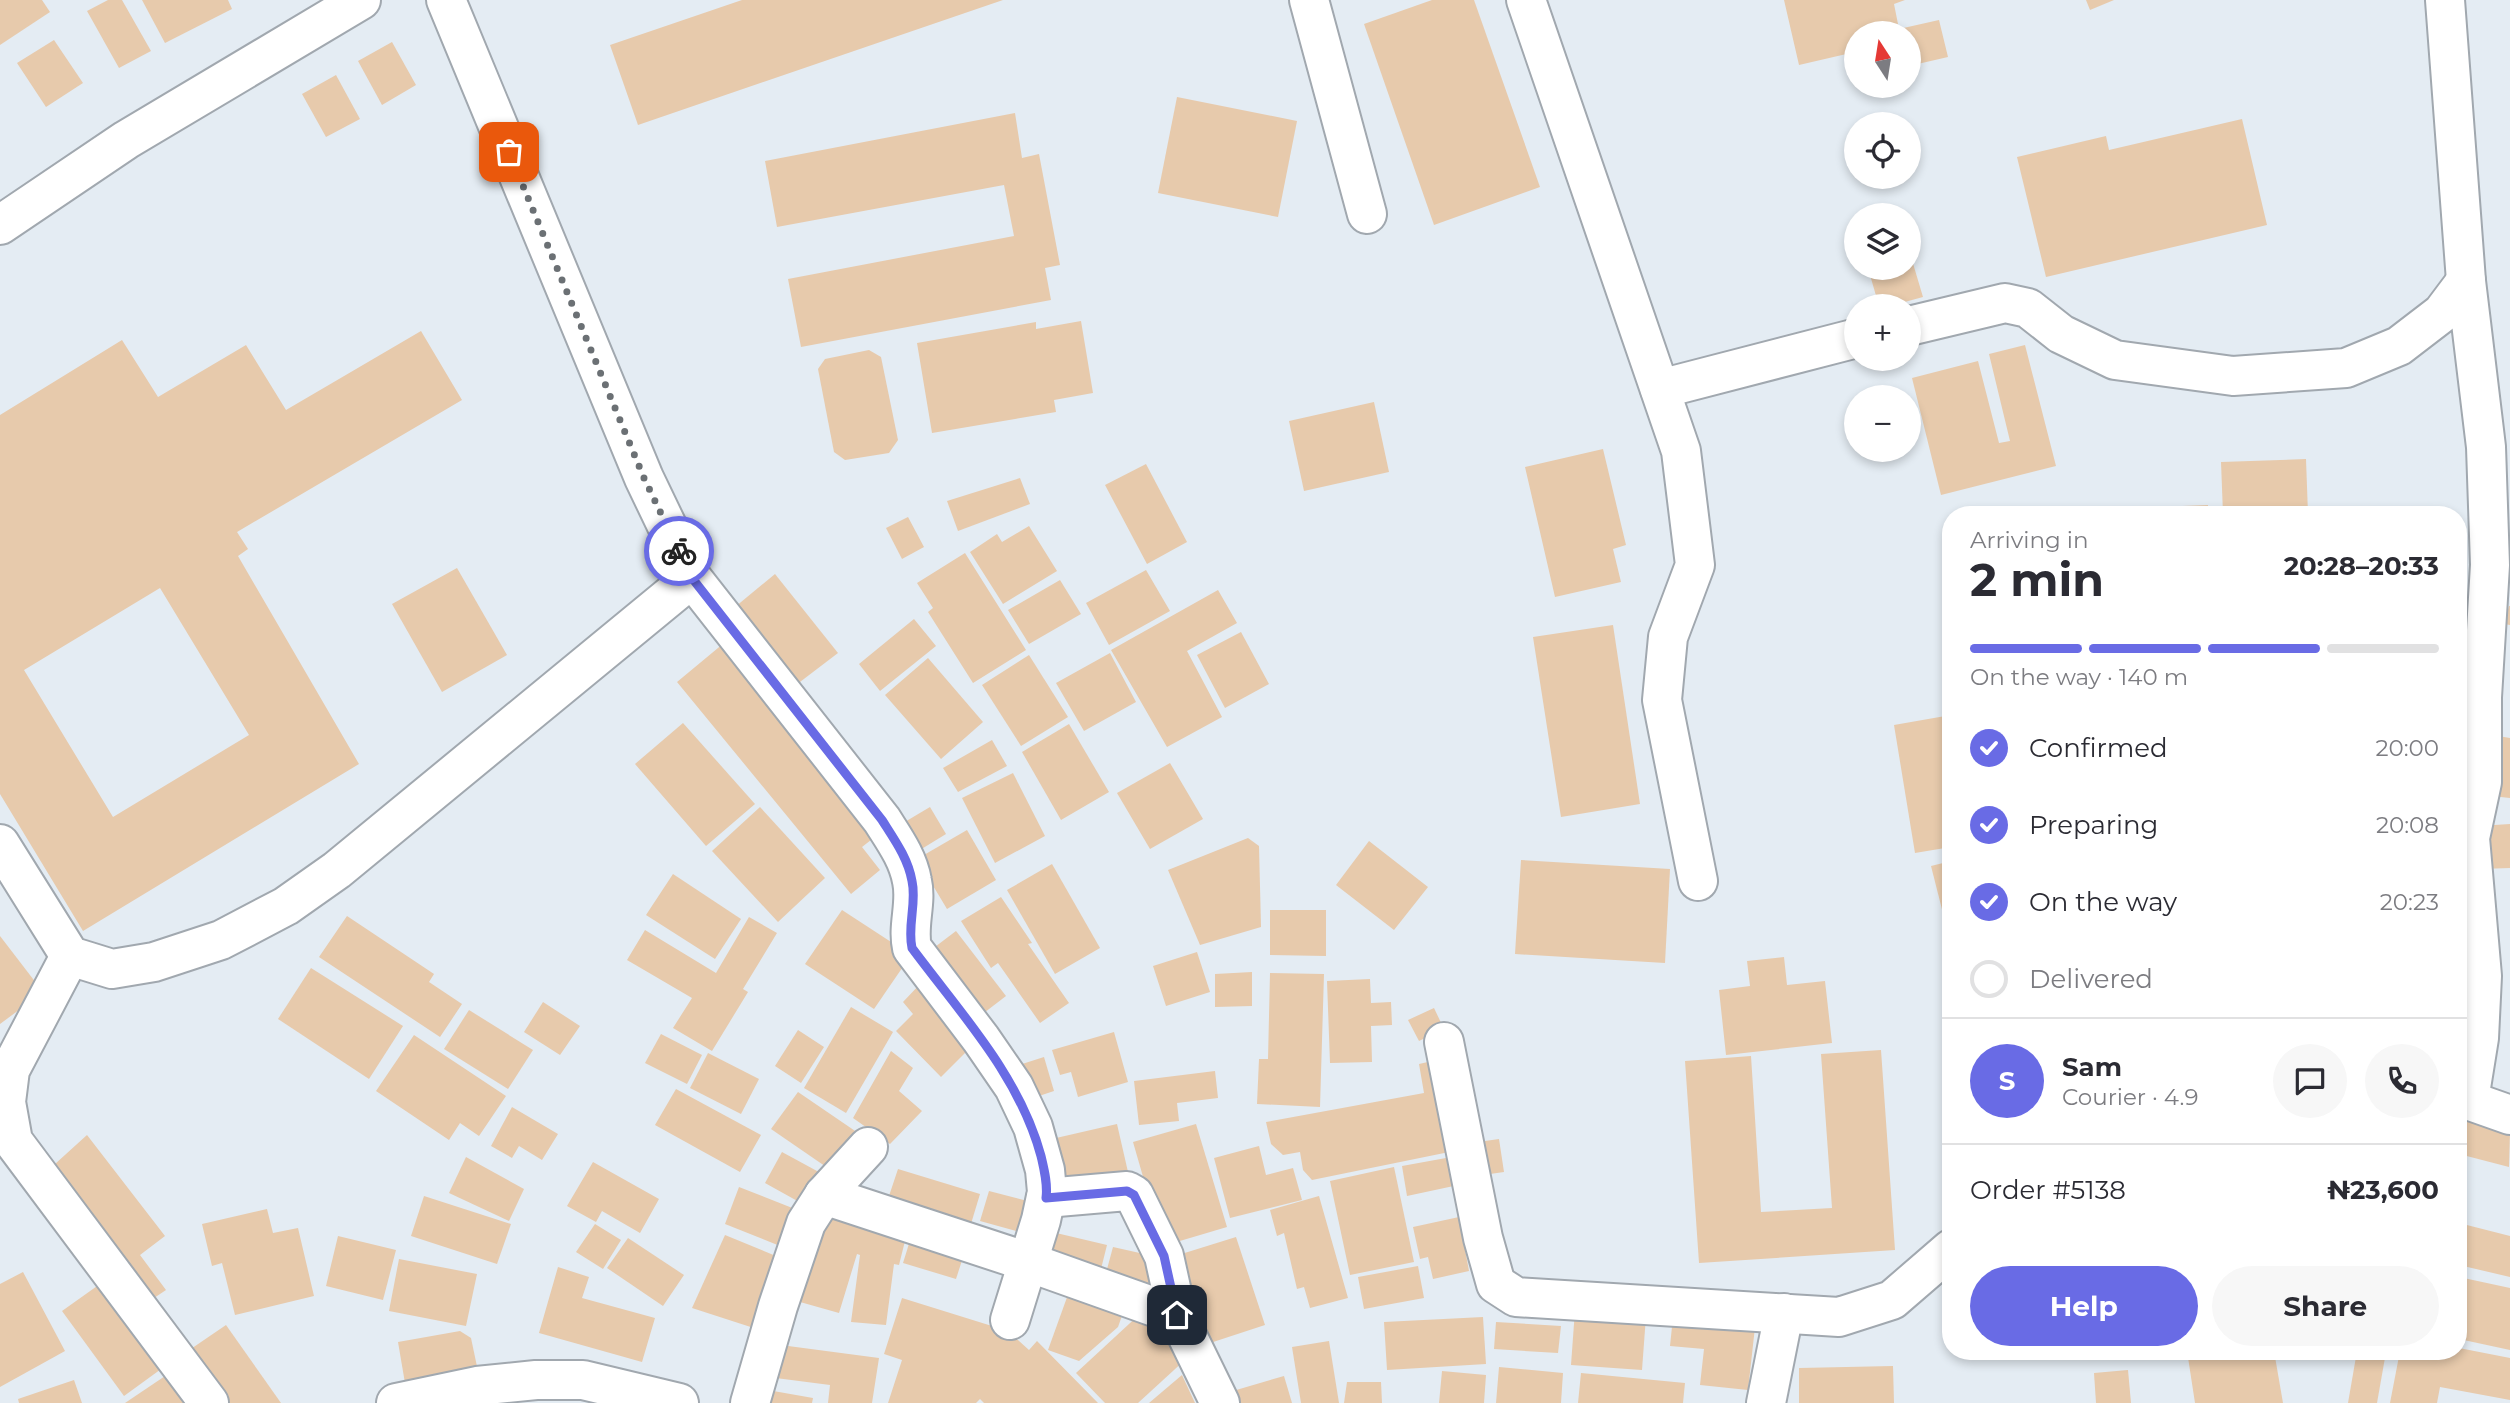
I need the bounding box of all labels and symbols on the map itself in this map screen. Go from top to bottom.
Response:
north arrow [1844,21,1922,98]
pin [479,122,539,182]
courier [644,516,714,586]
pin [1147,1285,1207,1345]

